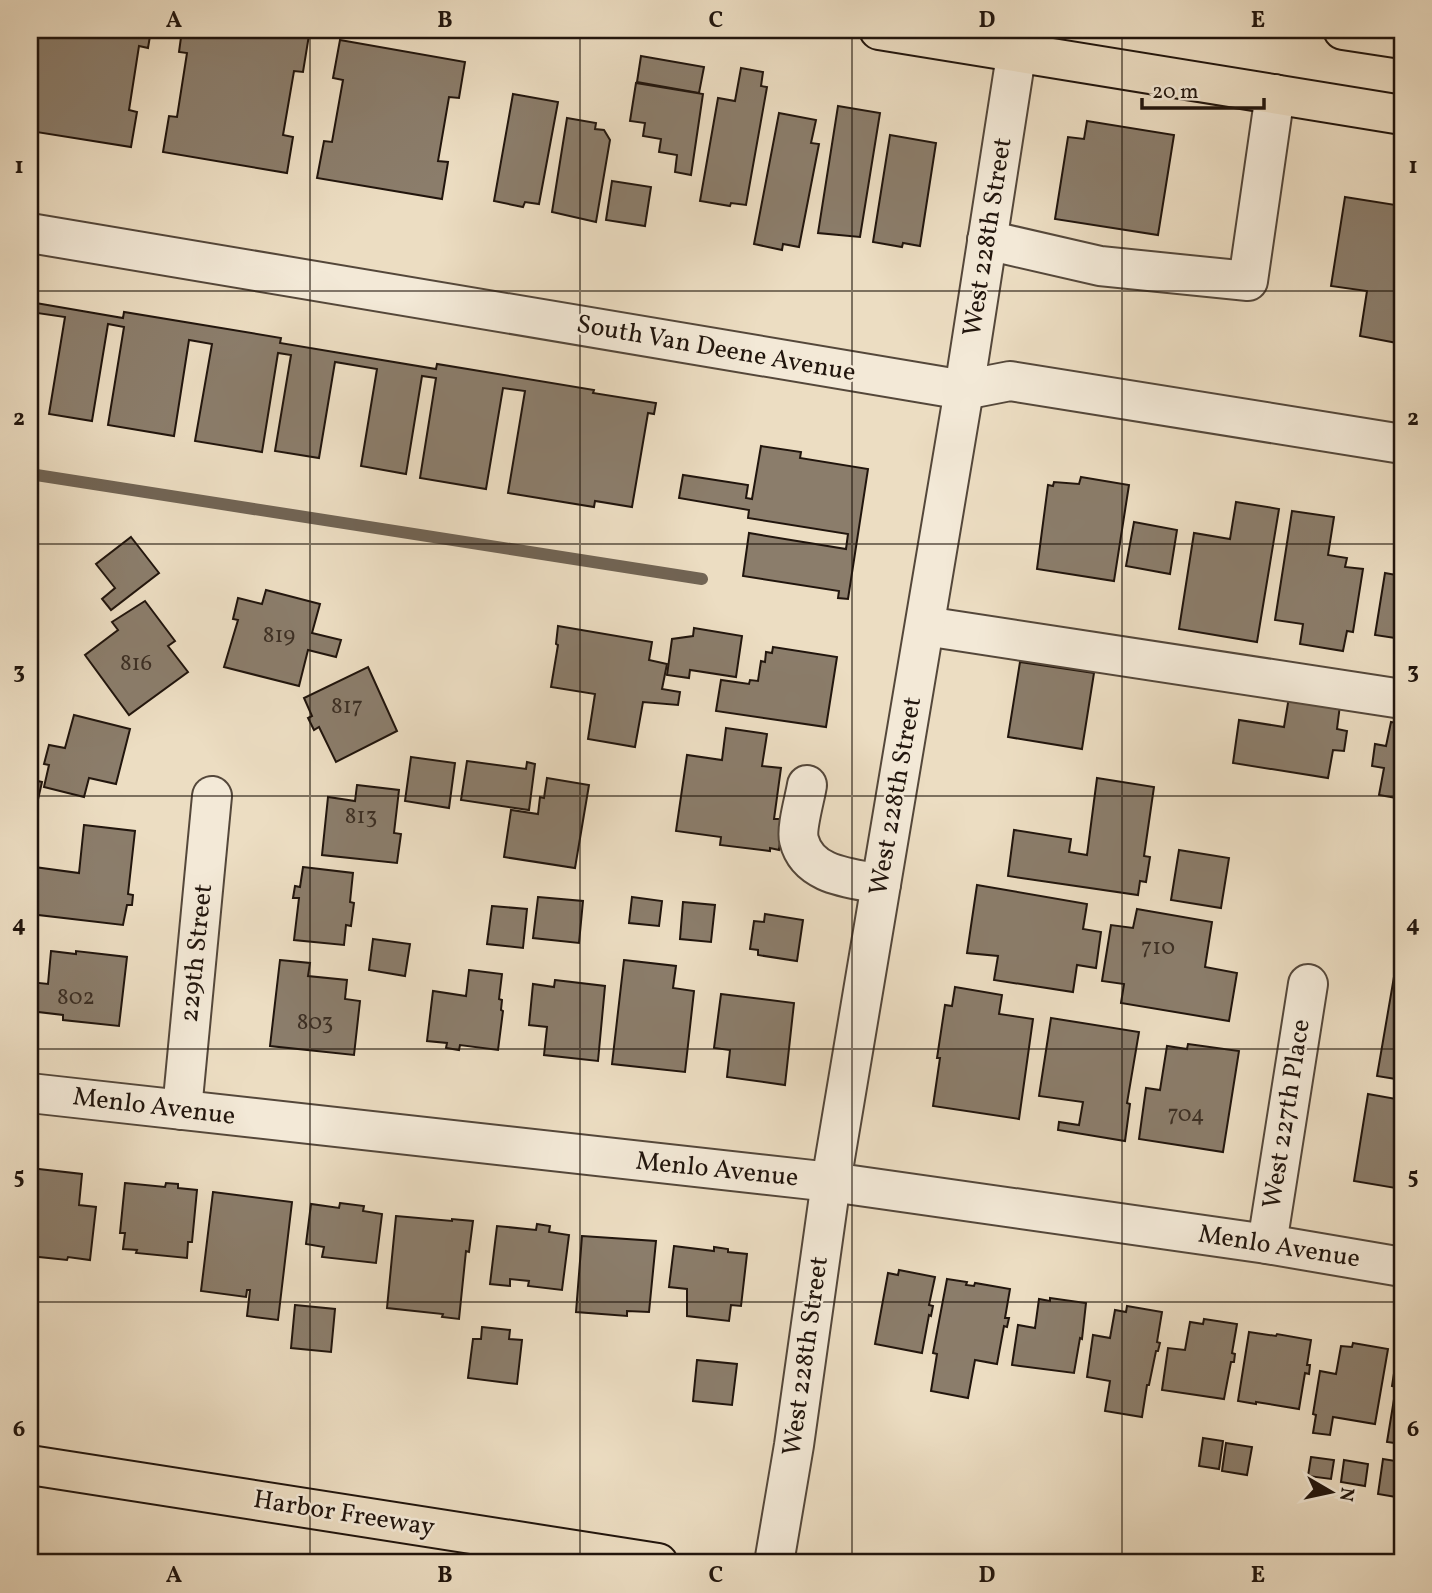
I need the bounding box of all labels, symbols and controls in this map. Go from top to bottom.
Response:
text: A [166,5,182,37]
text: B [437,5,453,37]
text: C [709,5,723,37]
text: D [979,5,996,37]
text: E [1251,5,1265,37]
scale bar [1142,66,1264,110]
text: 20 m [1152,78,1198,107]
street label: West 228th Street [955,135,1021,339]
text: 1 [14,151,24,183]
text: 1 [1408,151,1418,183]
street label: South Van Deene Avenue [574,307,858,391]
text: 2 [13,403,25,435]
text: 2 [1407,403,1419,435]
house number: 819 [263,620,295,652]
house number: 816 [120,648,152,680]
text: 3 [13,656,25,688]
text: 3 [1407,656,1419,688]
house number: 817 [331,691,363,723]
street label: West 228th Street [861,694,931,898]
house number: 813 [345,801,377,833]
street label: 229th Street [172,882,222,1024]
text: 4 [12,909,26,941]
text: 4 [1406,909,1420,941]
house number: 710 [1141,932,1175,964]
house number: 802 [57,982,95,1014]
house number: 803 [297,1007,333,1039]
street label: West 227th Place [1254,1017,1320,1211]
street label: Menlo Avenue [71,1079,237,1135]
house number: 704 [1167,1099,1205,1131]
street label: Menlo Avenue [634,1144,800,1196]
text: 5 [13,1161,25,1193]
text: 5 [1407,1161,1419,1193]
street label: Menlo Avenue [1195,1216,1363,1278]
street label: West 228th Street [774,1254,838,1458]
text: 6 [13,1414,25,1446]
text: 6 [1407,1414,1419,1446]
north arrow [1296,1456,1366,1526]
street label: Harbor Freeway [251,1482,437,1546]
text: N [1332,1485,1360,1503]
text: A [166,1560,182,1592]
text: B [437,1560,453,1592]
text: C [709,1560,723,1592]
text: D [979,1560,996,1592]
text: E [1251,1560,1265,1592]

